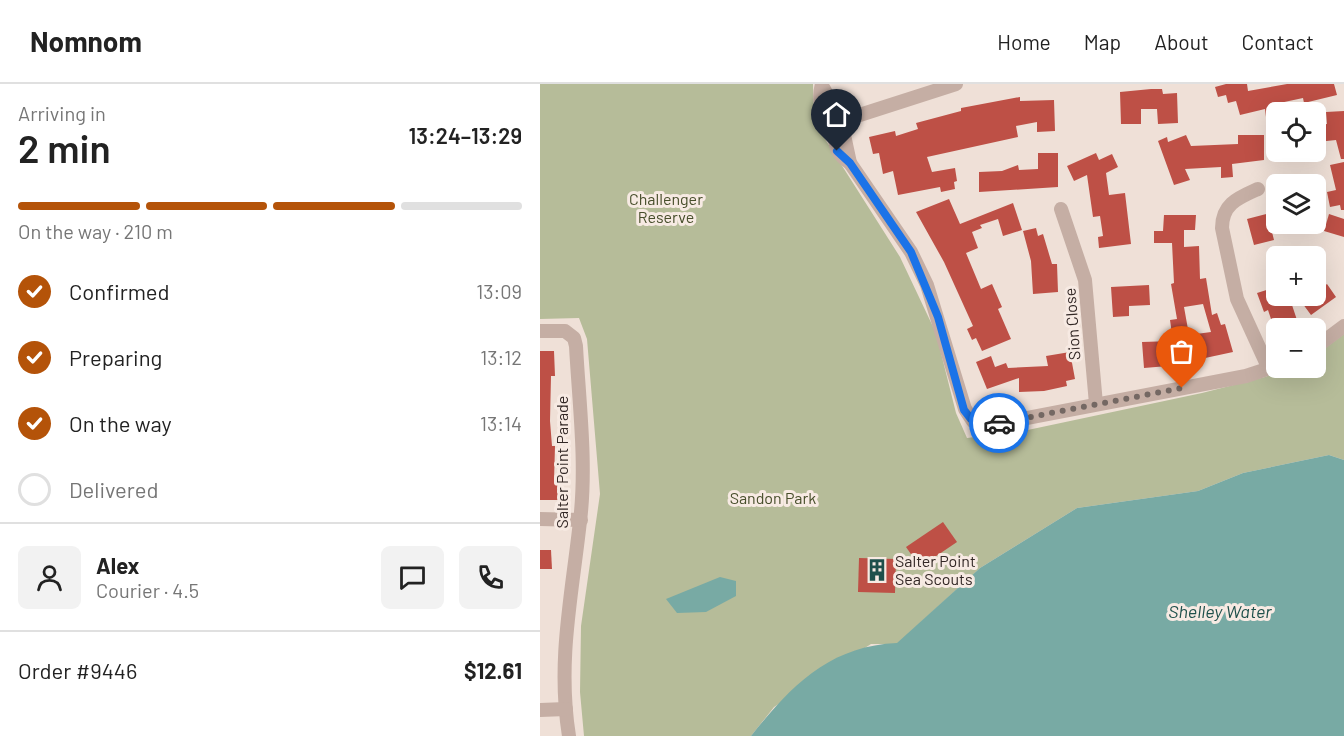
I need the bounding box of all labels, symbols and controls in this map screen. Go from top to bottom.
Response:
text: Nomnom [30,24,142,58]
text: Home [997,29,1051,54]
text: Map [1084,29,1121,54]
text: About [1154,29,1209,54]
text: Contact [1242,29,1314,54]
pin [811,89,862,151]
icon: home [820,98,853,131]
text: Arriving in [18,101,106,125]
map controls [1266,102,1326,378]
button: locate [1266,102,1326,162]
text: 13:24–13:29 [409,122,522,148]
text: 2 min [18,124,111,171]
button: layers [1266,174,1326,234]
park label: Challenger Reserve [629,189,703,226]
text: On the way · 210 m [18,219,173,243]
button: + [1266,246,1326,306]
icon: check [18,275,51,308]
text: Confirmed [69,278,169,304]
text: 13:09 [476,279,522,303]
street label: Sion Close [1060,287,1084,361]
button: − [1266,318,1326,378]
pin [1156,326,1207,388]
icon: bag [1165,335,1198,368]
icon: check [18,341,51,374]
text: Preparing [69,344,162,370]
text: 13:12 [480,345,522,369]
courier [969,393,1029,453]
street label: Salter Point Parade [552,396,571,528]
icon: check [18,407,51,440]
icon: car [983,407,1016,440]
text: On the way [69,410,172,436]
text: 13:14 [480,411,522,435]
text: Delivered [69,476,158,502]
park label: Sandon Park [730,488,816,507]
button: person [18,546,81,609]
button: chat [381,546,444,609]
button: phone [459,546,522,609]
place label: Salter Point Sea Scouts [895,551,976,588]
text: Alex [96,552,139,578]
building icon: Salter Point Sea Scouts [864,557,890,583]
text: Courier · 4.5 [96,578,199,602]
water label: Shelley Water [1168,600,1272,622]
text: Order #9446 [18,657,137,683]
text: $12.61 [464,657,522,683]

